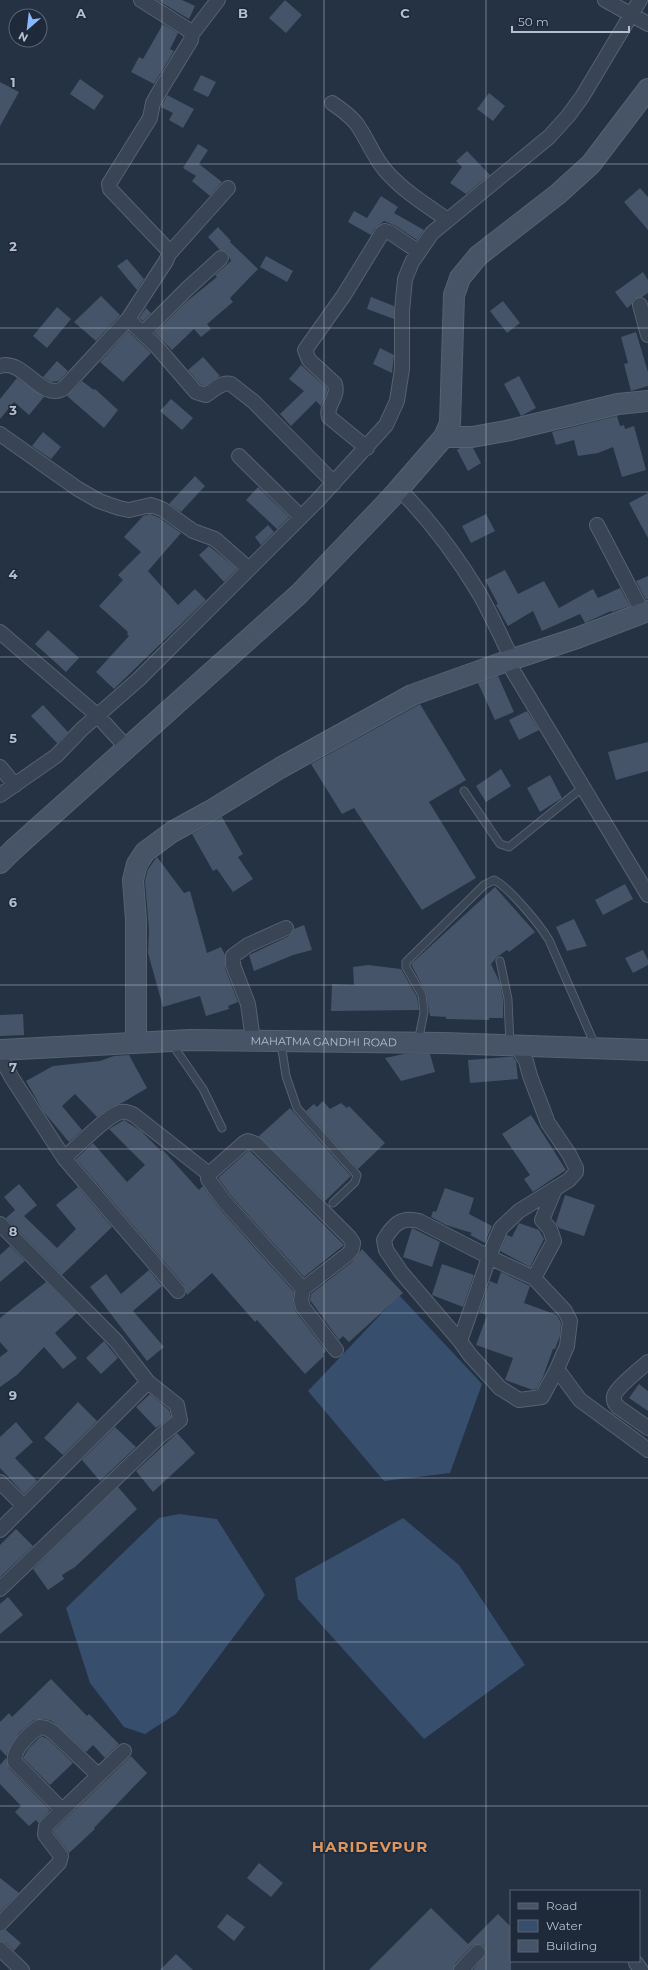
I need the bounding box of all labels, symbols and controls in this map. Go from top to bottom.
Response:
text: A [75,5,87,21]
text: B [238,5,248,21]
text: C [400,5,410,21]
north arrow [8,8,48,48]
scale bar [512,8,629,34]
text: 50 m [518,14,549,29]
text: N [16,29,31,45]
text: 1 [10,74,16,90]
text: 2 [9,238,17,254]
text: 3 [8,402,17,418]
text: 4 [9,566,18,582]
text: 5 [9,730,17,746]
text: 6 [9,894,18,910]
street label: MAHATMA GANDHI ROAD [251,1034,397,1049]
text: 7 [9,1059,17,1075]
text: 8 [9,1223,18,1239]
text: 9 [9,1387,17,1403]
district label: HARIDEVPUR [312,1837,428,1856]
legend [510,1890,640,1962]
text: Road [546,1898,577,1913]
text: Water [546,1918,583,1933]
text: Building [546,1938,597,1953]

